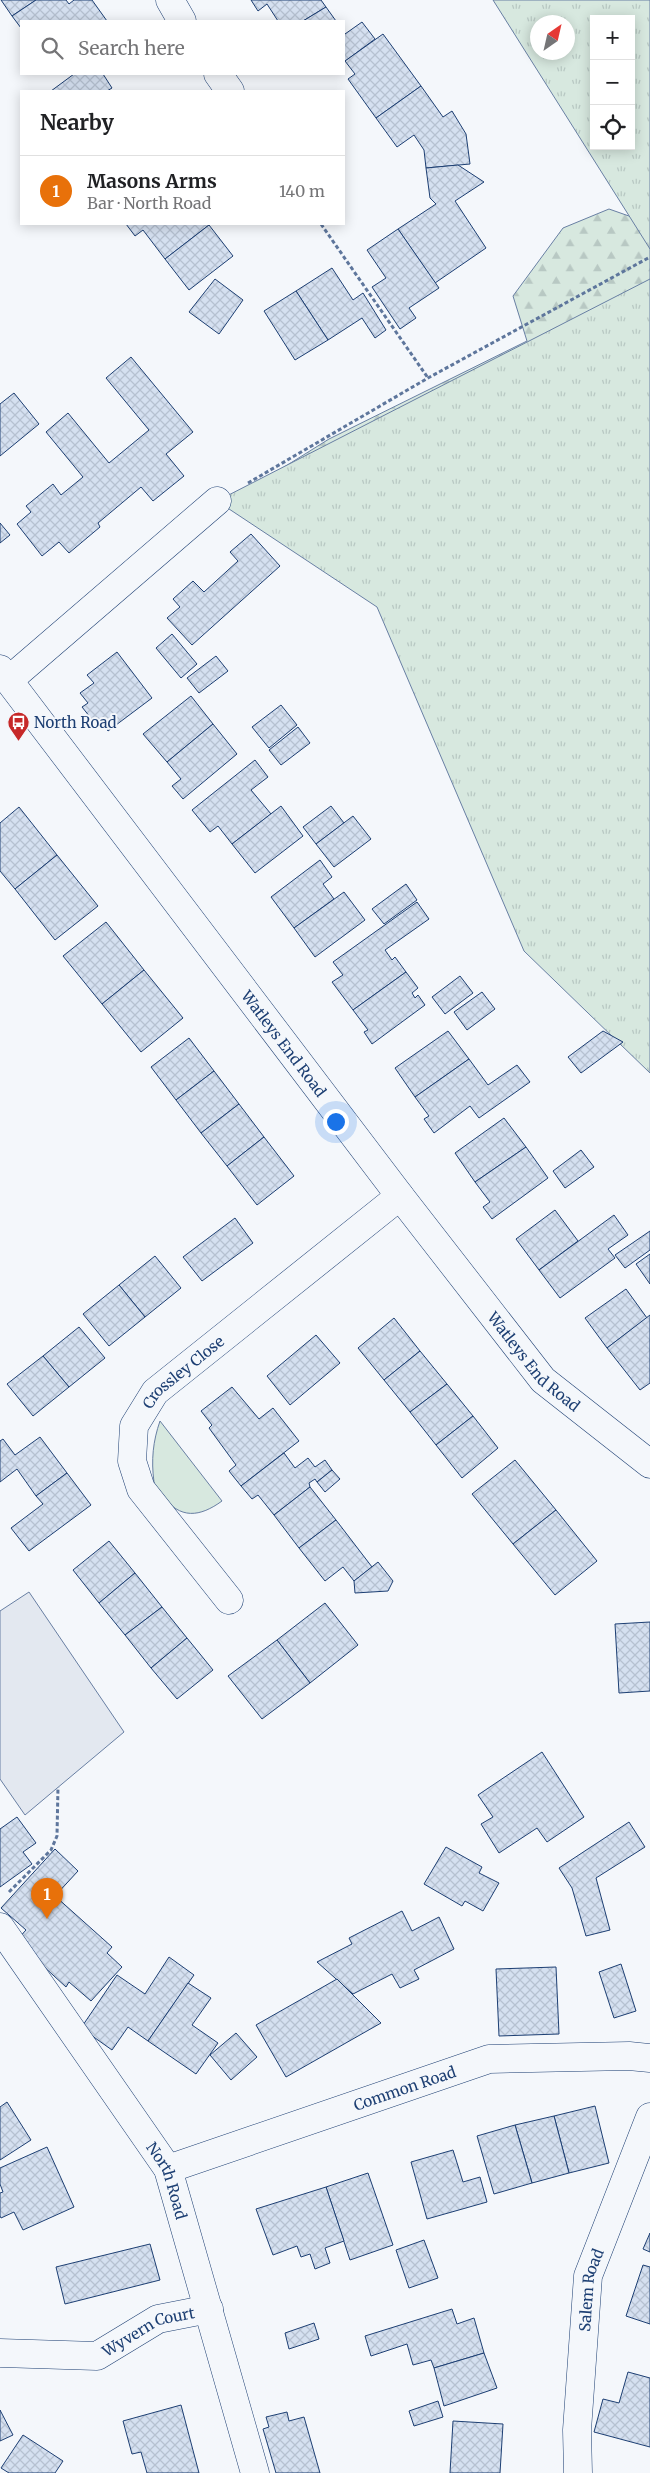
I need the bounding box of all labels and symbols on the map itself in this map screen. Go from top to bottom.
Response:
north arrow [530,15,575,60]
bus stop icon: North Road [6,710,30,741]
place label: North Road [34,713,117,732]
street label: Watleys End Road [237,986,331,1100]
your location [323,1109,349,1135]
street label: Watleys End Road [483,1307,584,1415]
street label: Crossley Close [138,1331,228,1412]
pin: 1 [31,1878,63,1919]
street label: Common Road [351,2062,458,2114]
street label: North Road [143,2138,191,2221]
street label: Salem Road [575,2246,607,2332]
street label: Wyvern Court [98,2303,196,2361]

